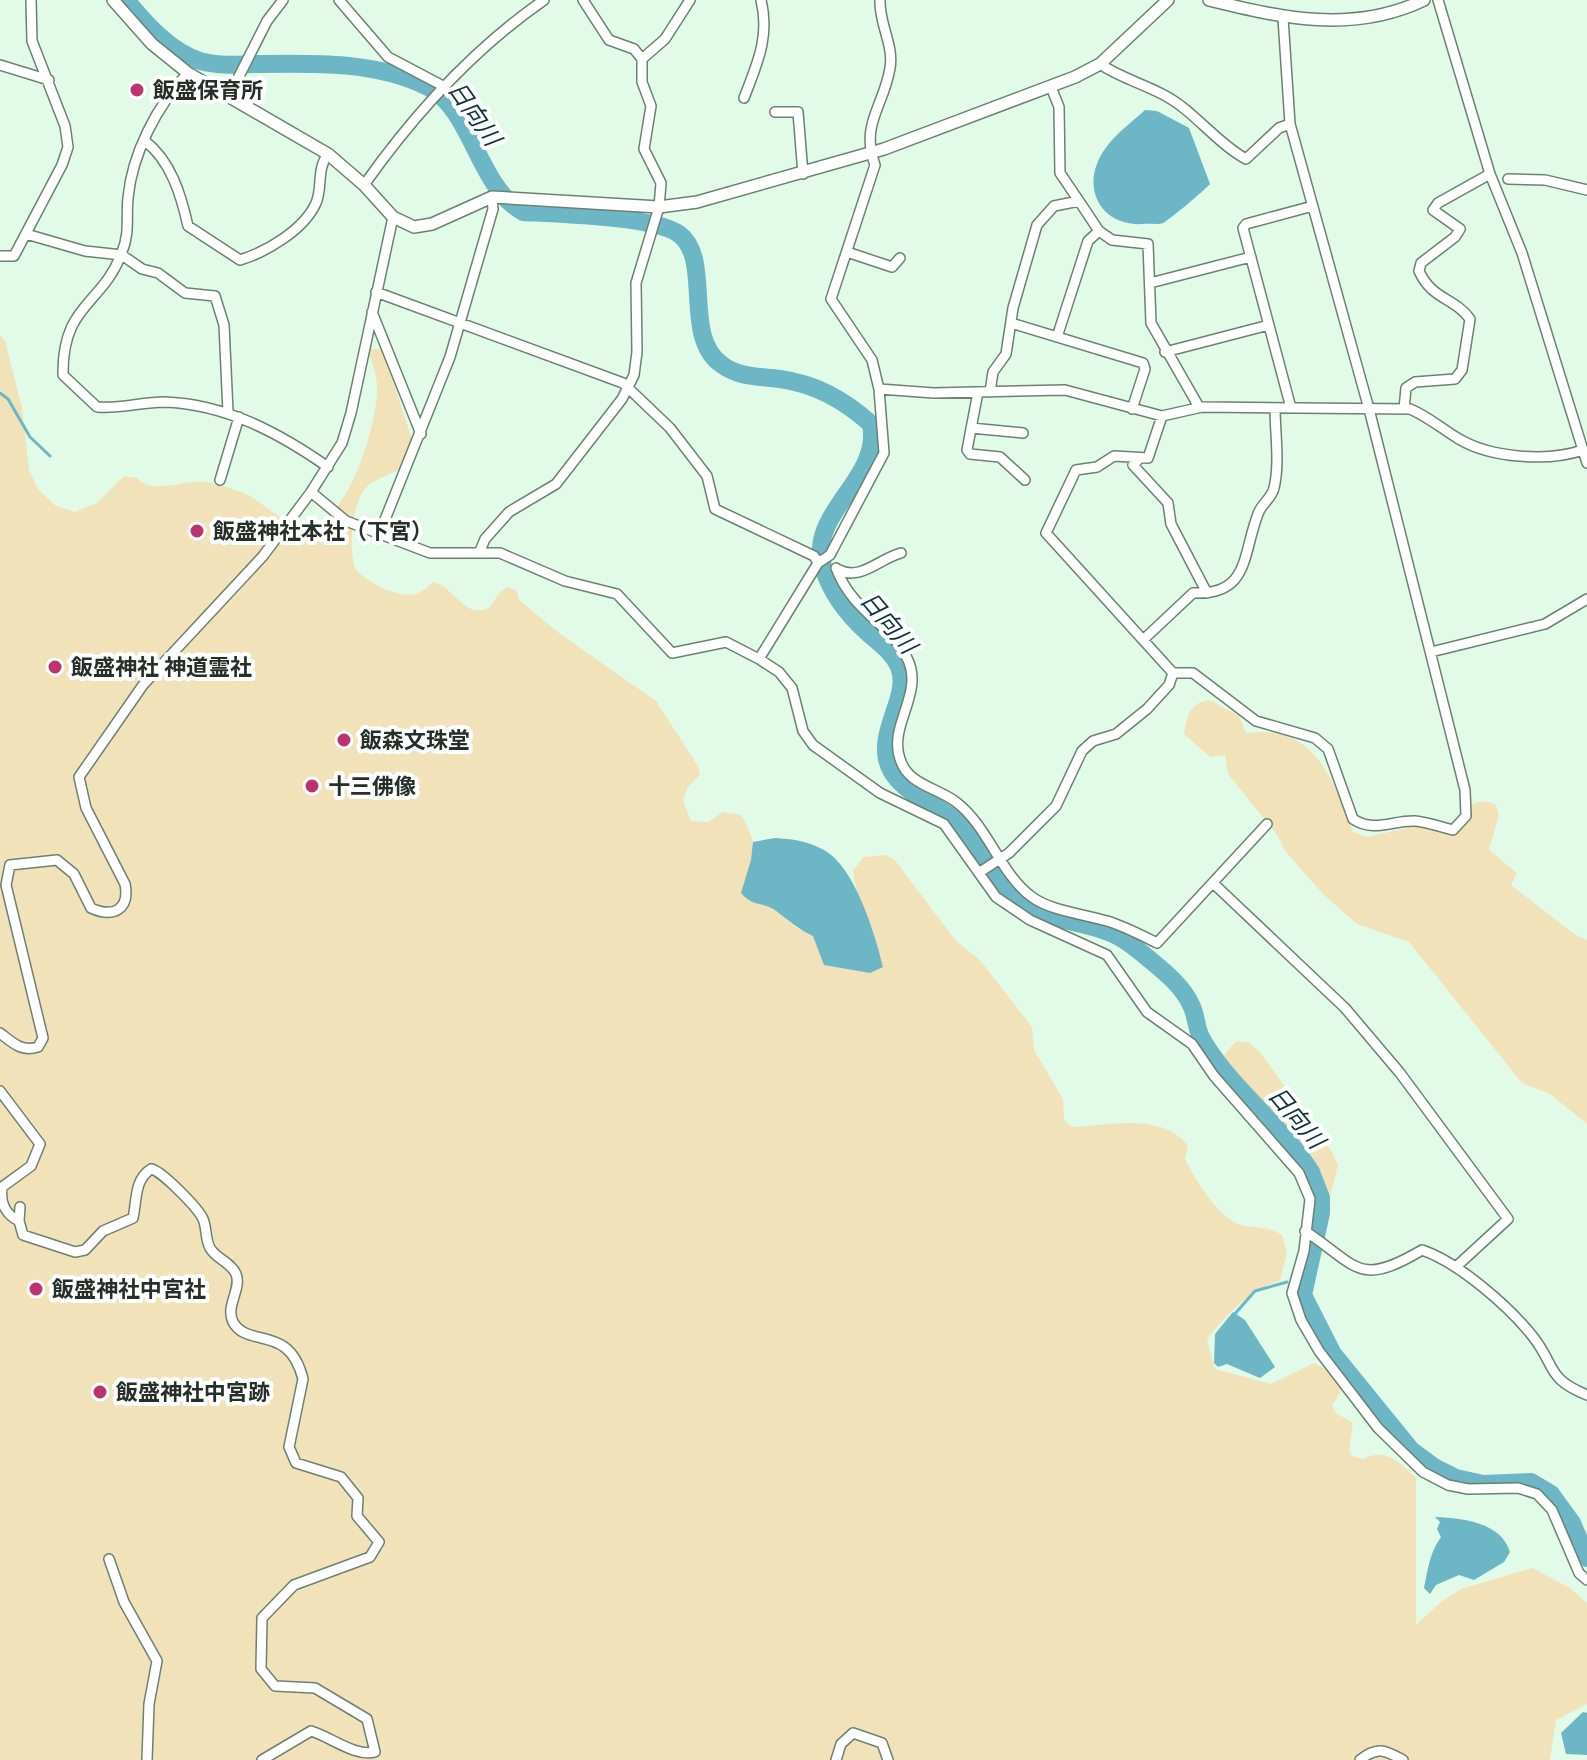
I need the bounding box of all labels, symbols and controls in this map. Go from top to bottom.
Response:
water label: 日向川 [441,74,510,154]
place label: 飯盛保育所 [152,75,263,105]
marker: 飯盛保育所 [128,81,146,99]
place label: 飯盛神社本社（下宮） [212,516,433,546]
marker: 飯盛神社本社（下宮） [188,522,206,540]
water label: 日向川 [854,584,926,662]
place label: 飯盛神社 神道霊社 [70,652,252,682]
marker: 飯盛神社 神道霊社 [46,658,64,676]
place label: 飯森文珠堂 [359,725,470,755]
marker: 飯森文珠堂 [335,731,353,749]
place label: 十三佛像 [328,771,416,801]
marker: 十三佛像 [303,777,321,795]
water label: 日向川 [1262,1079,1334,1157]
place label: 飯盛神社中宮社 [51,1274,206,1304]
marker: 飯盛神社中宮社 [27,1280,45,1298]
place label: 飯盛神社中宮跡 [115,1377,270,1407]
marker: 飯盛神社中宮跡 [91,1383,109,1401]

